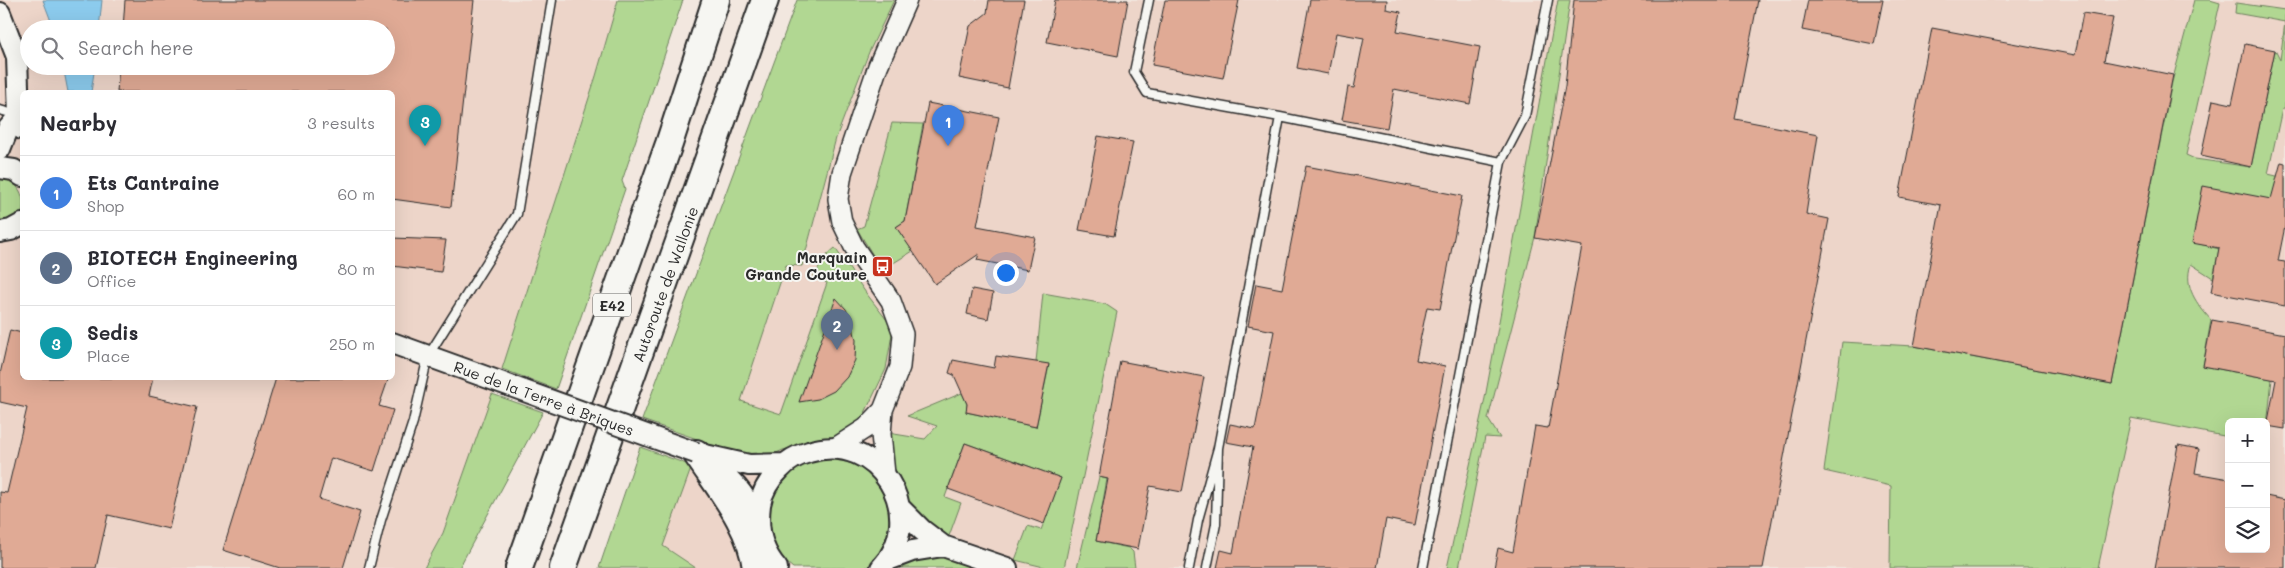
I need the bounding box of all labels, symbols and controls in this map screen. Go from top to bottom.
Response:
search box [20,20,395,75]
icon: search [38,34,66,62]
text: Search here [78,35,194,60]
pin: 3 [409,105,441,146]
pin: 1 [932,105,964,146]
text: Nearby [40,109,117,136]
text: 3 results [307,112,375,133]
text: Ets Cantraine [87,170,219,195]
text: 1 [52,183,60,204]
text: 60 m [338,183,375,204]
text: Shop [87,195,124,216]
street label: Autoroute de Wallonie [628,203,702,365]
text: BIOTECH Engineering [87,245,297,270]
place label: Marquain Grande Couture [745,247,867,284]
bus stop icon: Marquain Grande Couture [871,254,895,278]
text: 2 [52,258,60,279]
text: 80 m [338,258,375,279]
your location [993,260,1019,286]
text: Office [87,270,136,291]
road number: E42 [593,294,631,316]
pin: 2 [821,309,853,350]
text: Sedis [87,320,138,345]
text: 3 [51,333,61,354]
text: 250 m [329,333,375,354]
text: Place [87,345,130,366]
street label: Rue de la Terre à Briques [451,356,637,440]
map controls [2225,418,2270,553]
button: + [2225,418,2270,463]
button: − [2225,463,2270,508]
button: layers [2225,508,2270,553]

